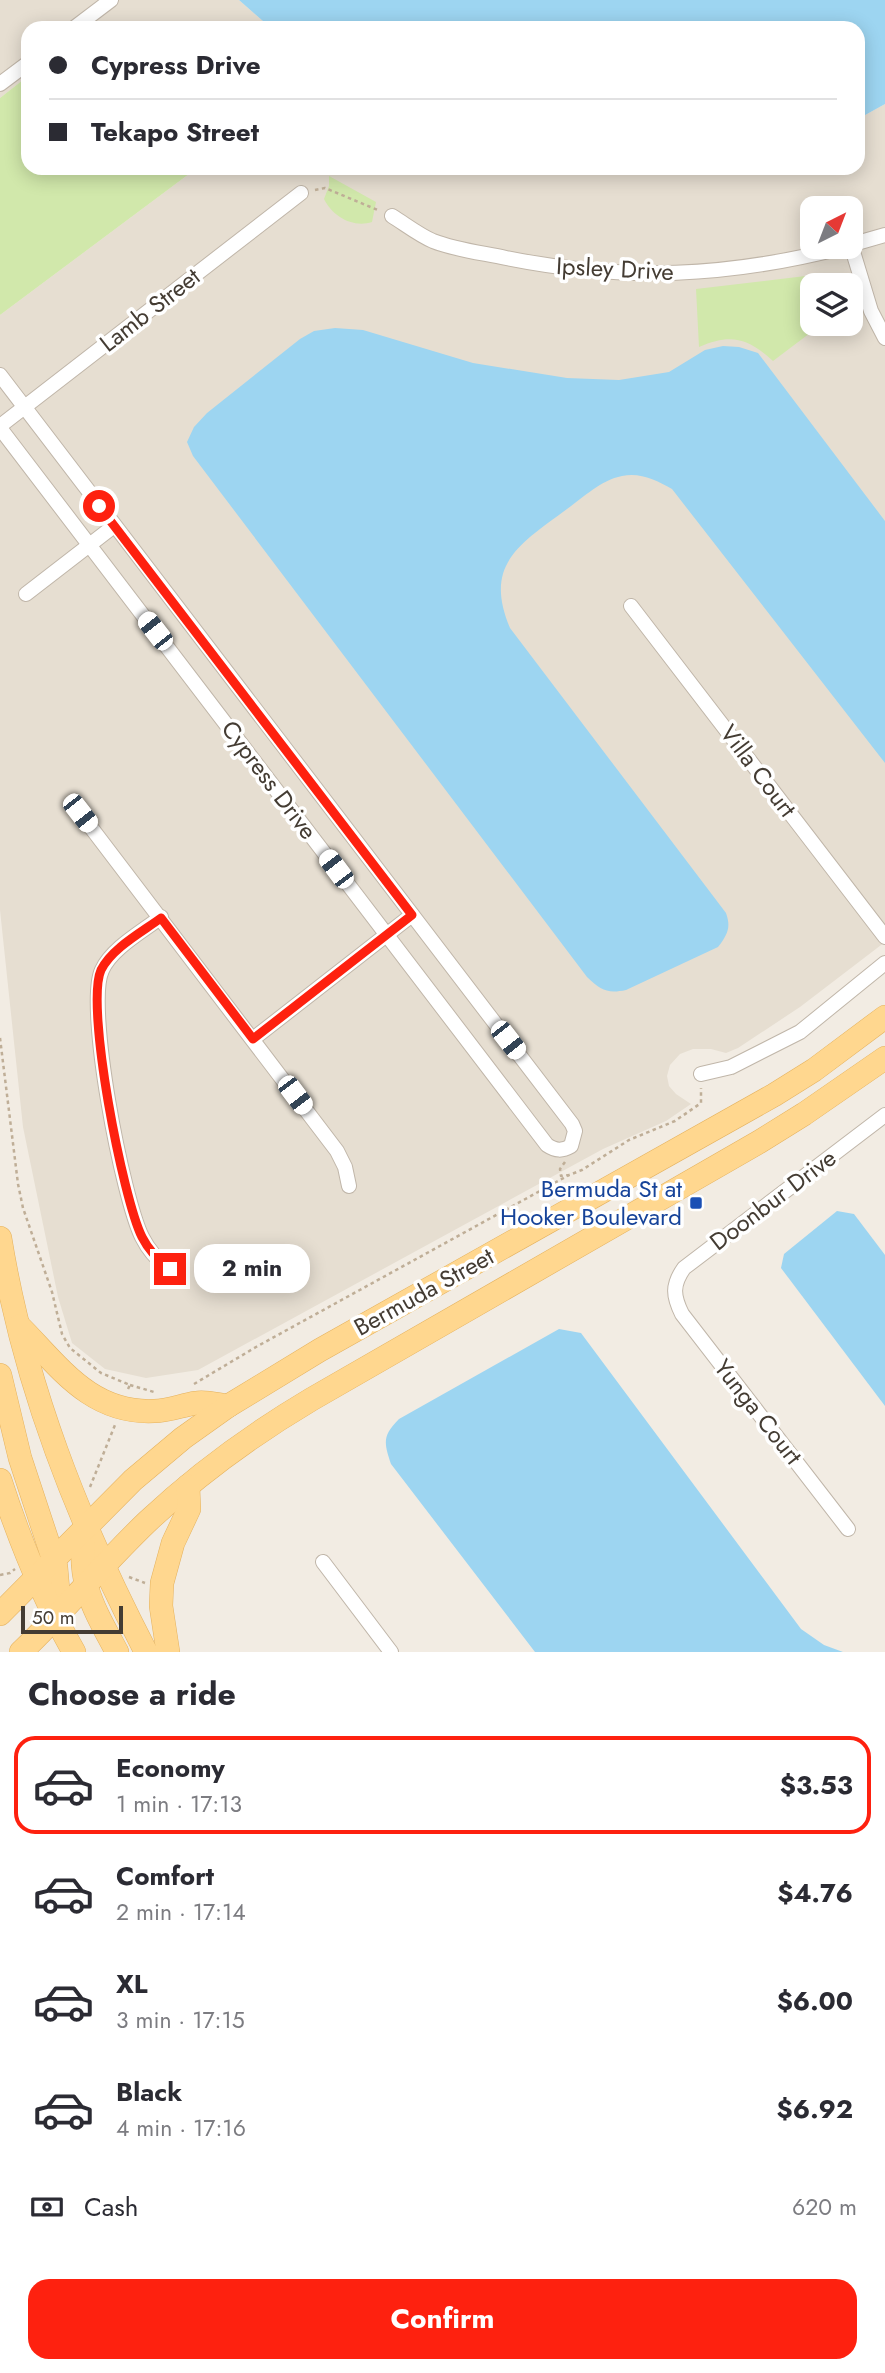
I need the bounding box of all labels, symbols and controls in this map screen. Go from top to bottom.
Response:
text: Cypress Drive [91,46,261,84]
text: Tekapo Street [91,113,259,151]
north arrow [800,196,863,259]
map controls [800,196,863,336]
street label: Ipsley Drive [555,248,675,289]
street label: Lamb Street [92,259,208,360]
button: layers [800,273,863,336]
route start [83,490,115,522]
car [134,608,177,654]
street label: Cypress Drive [213,713,326,846]
street label: Villa Court [712,717,805,825]
car [59,790,102,836]
car [315,846,358,892]
car [487,1017,530,1063]
car [274,1072,317,1118]
street label: Doonbur Drive [702,1140,843,1259]
place label: Bermuda St at Hooker Boulevard [500,1171,682,1234]
marker: Bermuda St at Hooker Boulevard [688,1195,704,1211]
street label: Bermuda Street [347,1239,500,1344]
callout: 2 min [194,1244,310,1294]
text: 2 min [222,1251,282,1285]
route end [154,1253,186,1285]
street label: Yunga Court [706,1352,811,1472]
scale bar [21,1603,122,1635]
text: 50 m [32,1604,75,1631]
text: Choose a ride [28,1671,236,1717]
text: Economy [116,1749,225,1787]
icon: car [32,1754,95,1817]
text: $3.53 [780,1766,853,1804]
text: 1 min · 17:13 [116,1787,242,1821]
text: Comfort [116,1857,214,1895]
icon: car [32,1862,95,1925]
text: $4.76 [777,1874,853,1912]
text: 2 min · 17:14 [116,1895,246,1929]
text: XL [116,1965,148,2003]
icon: car [32,1970,95,2033]
text: $6.00 [777,1982,853,2020]
text: 3 min · 17:15 [116,2003,245,2037]
text: Black [116,2073,182,2111]
icon: car [32,2078,95,2141]
text: $6.92 [777,2090,853,2128]
text: 4 min · 17:16 [116,2111,246,2145]
icon: cash [28,2188,66,2226]
text: Cash [84,2188,138,2226]
text: 620 m [792,2190,857,2224]
button: Confirm [28,2279,857,2359]

